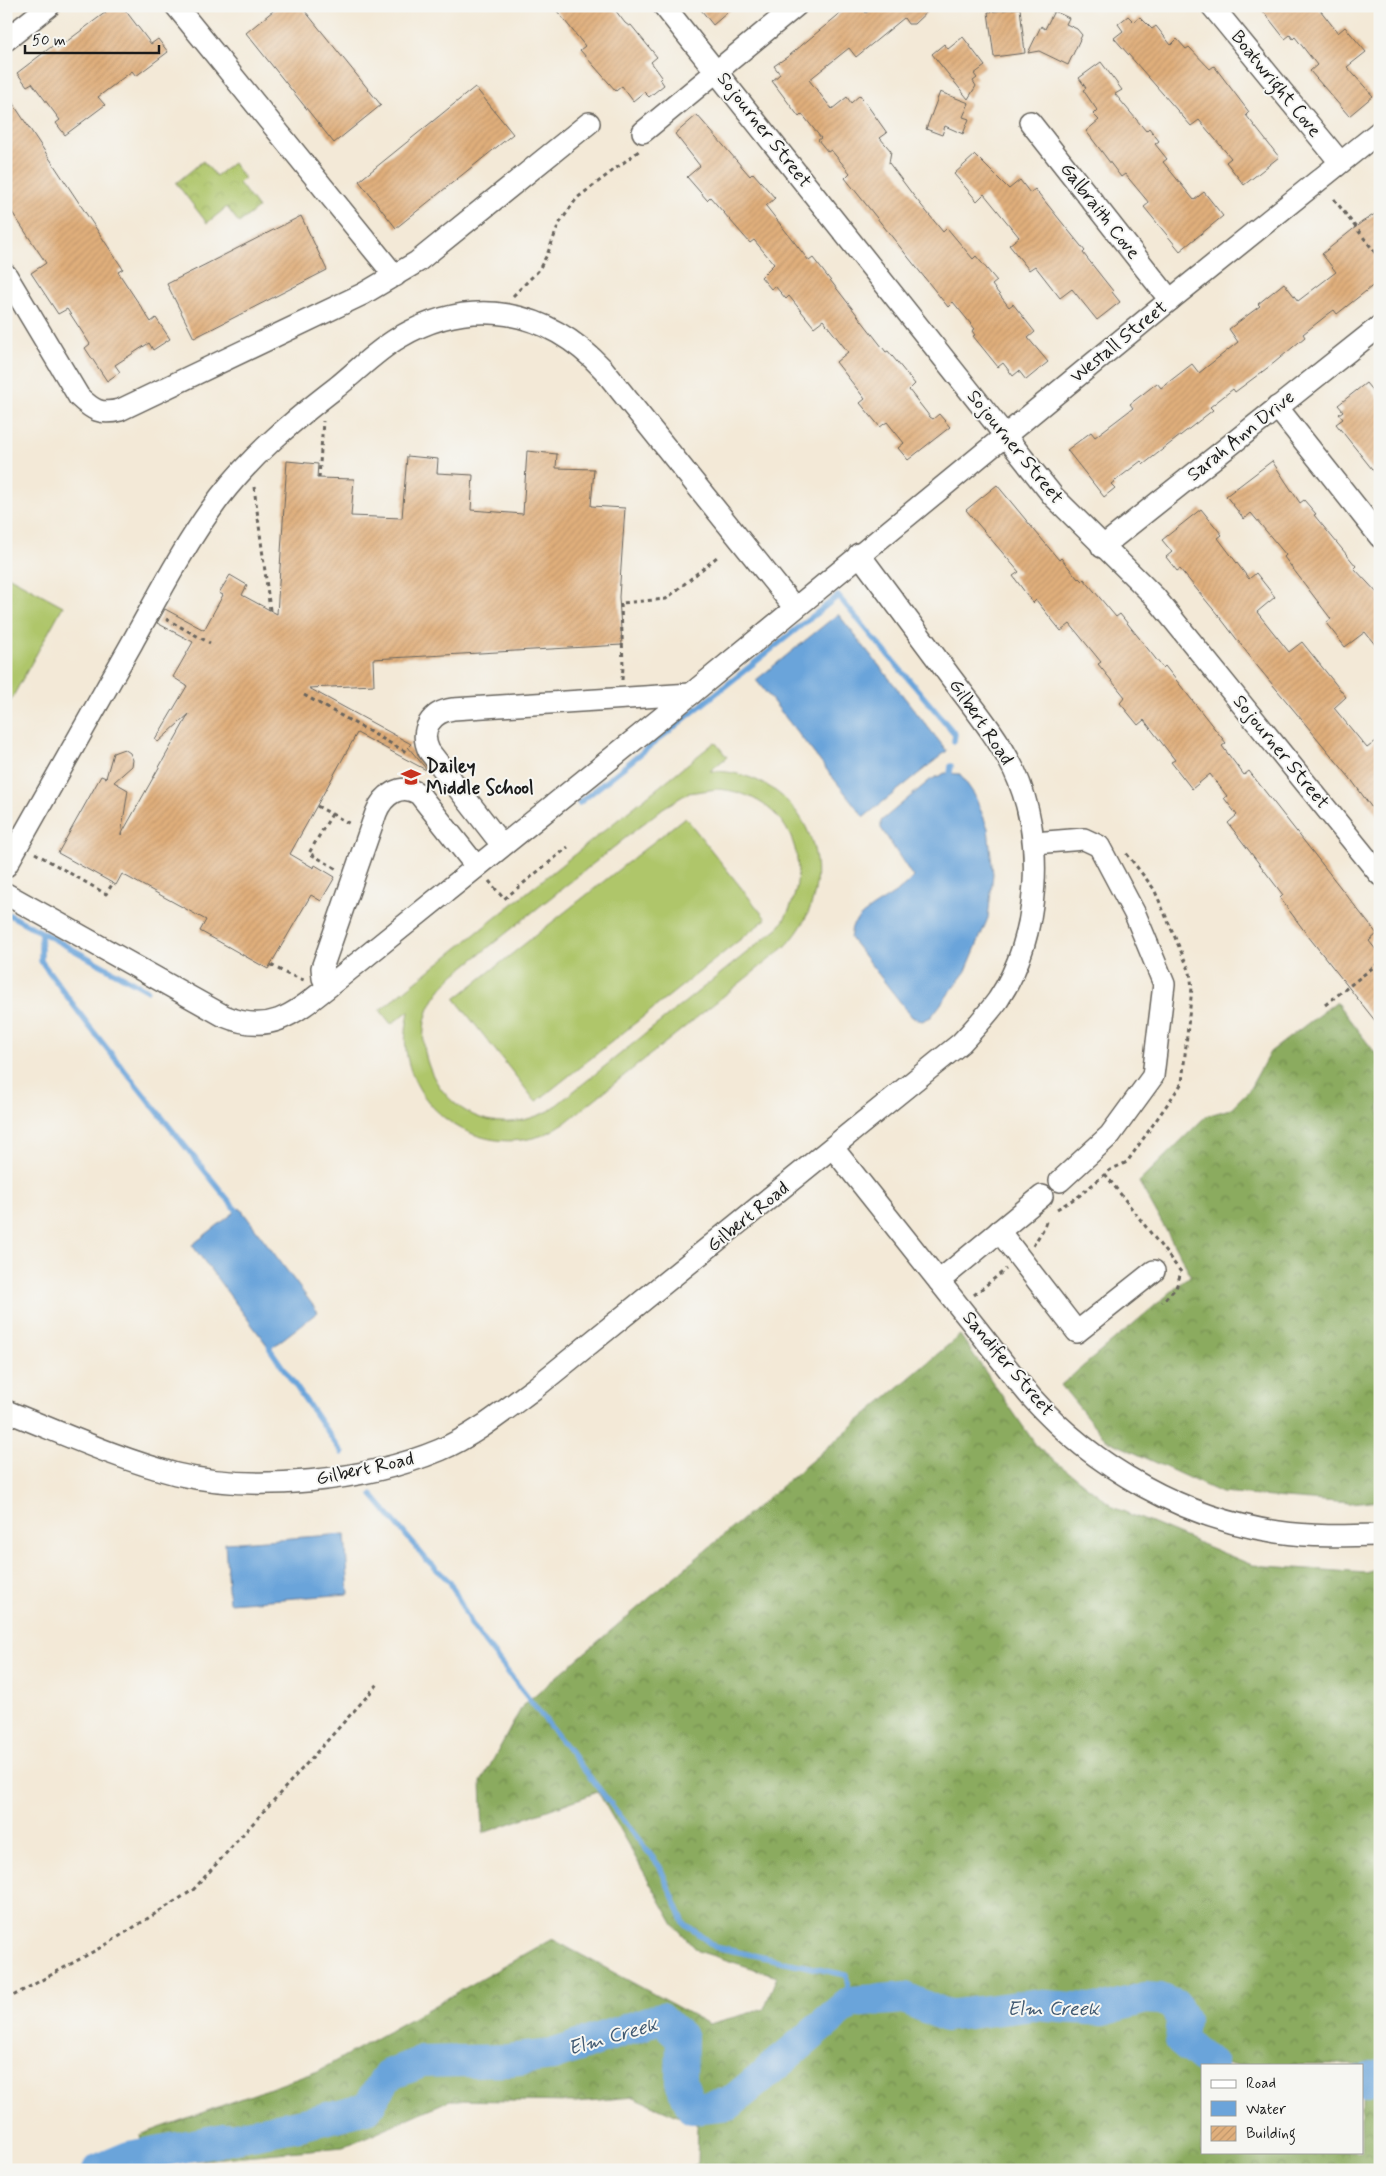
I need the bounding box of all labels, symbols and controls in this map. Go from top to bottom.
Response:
scale bar [25,22,159,54]
street label: Boatwright Cove [1223,25,1327,145]
text: 50 m [32,31,66,51]
street label: Sojourner Street [710,67,817,194]
street label: Galbraith Cove [1054,157,1146,265]
street label: Westall Street [1065,295,1173,389]
street label: Sojourner Street [960,385,1069,510]
street label: Sarah Ann Drive [1182,385,1300,487]
street label: Gilbert Road [943,674,1019,770]
street label: Sojourner Street [1226,690,1335,815]
place label: Dailey Middle School [426,754,534,801]
school or university icon: Dailey Middle School [400,766,422,788]
street label: Gilbert Road [702,1176,794,1258]
street label: Sandifer Street [957,1306,1060,1422]
street label: Gilbert Road [314,1446,416,1492]
water label: Elm Creek [1007,1996,1100,2023]
water label: Elm Creek [565,2011,662,2063]
legend [1201,2064,1364,2154]
text: Road [1246,2074,1276,2094]
text: Water [1246,2100,1286,2120]
text: Building [1246,2124,1296,2145]

